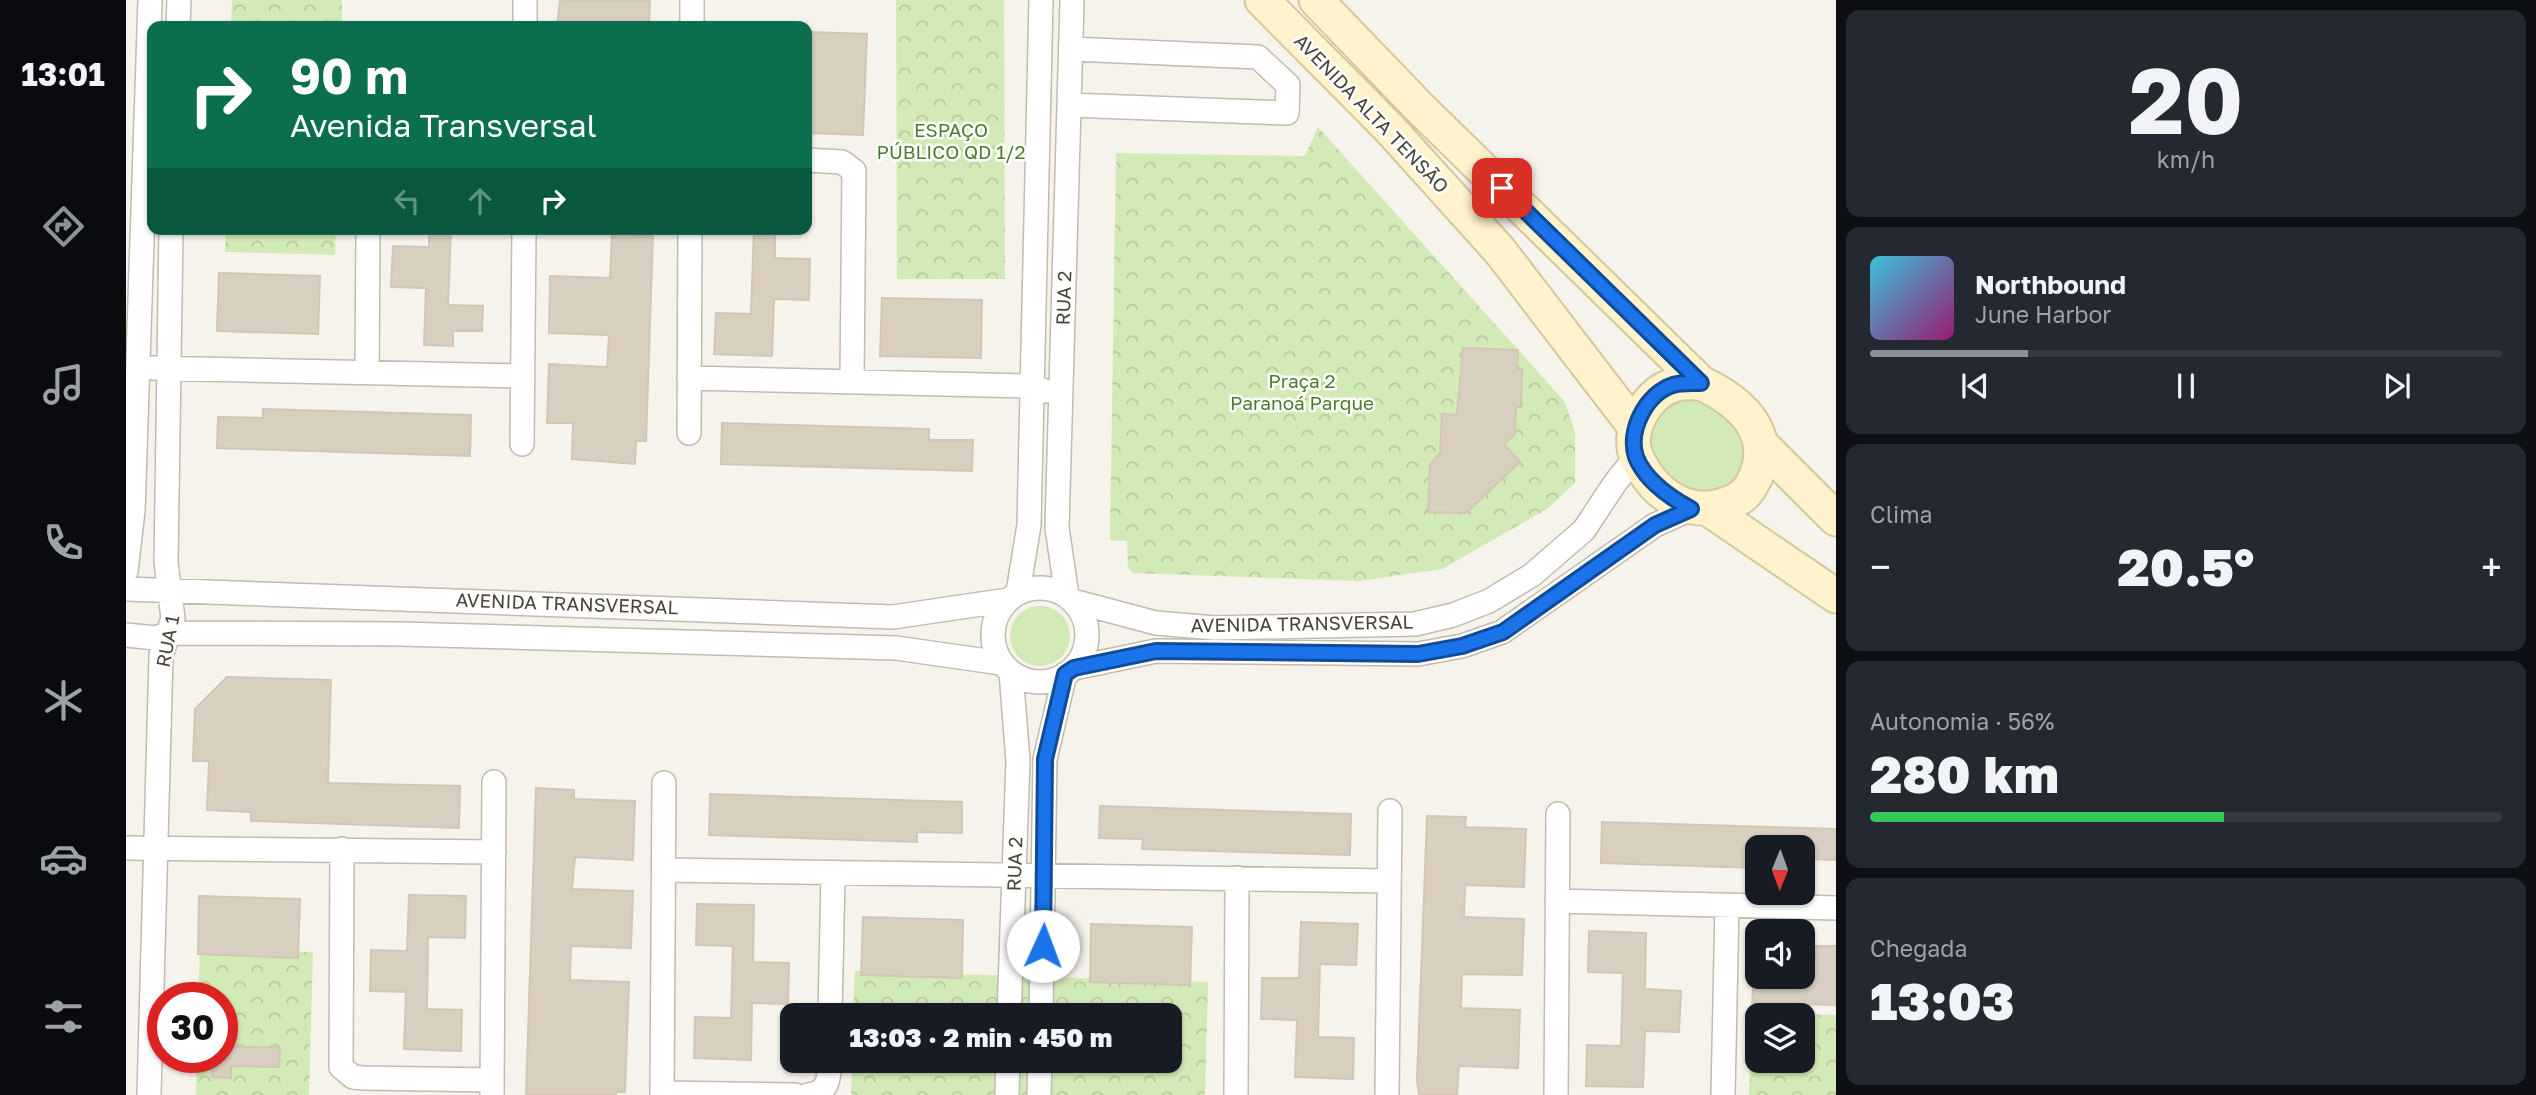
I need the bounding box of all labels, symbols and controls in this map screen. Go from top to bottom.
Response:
street label: AVENIDA ALTA TENSÃO [1290,29,1454,197]
text: 20 [2129,45,2243,154]
text: 90 m [290,46,408,105]
icon: right [175,49,266,140]
text: 13:01 [21,55,105,93]
text: Avenida Transversal [290,106,597,144]
park label: ESPAÇO PÚBLICO QD 1/2 [876,118,1026,163]
text: km/h [2157,145,2215,173]
pin [1472,158,1532,218]
icon: arrive [1483,169,1521,207]
icon: left [388,182,426,220]
icon: ahead [461,182,499,220]
icon: right [534,182,572,220]
icon: directions [39,202,88,251]
text: Northbound [1975,269,2126,300]
street label: RUA 2 [1051,270,1075,326]
text: June Harbor [1975,300,2111,328]
icon: music [39,360,88,409]
icon: previous [1956,367,1994,405]
icon: pause [2167,367,2205,405]
icon: next [2378,367,2416,405]
park label: Praça 2 Paranoá Parque [1230,369,1374,414]
text: Clima [1870,500,1933,528]
icon: phone [39,518,88,567]
text: 20.5° [2118,535,2254,597]
text: − [1870,544,1891,589]
text: + [2481,544,2502,589]
street label: AVENIDA TRANSVERSAL [455,588,679,618]
street label: AVENIDA TRANSVERSAL [1190,610,1414,636]
street label: RUA 1 [151,613,183,669]
icon: climate [39,676,88,725]
text: Autonomia · 56% [1870,707,2054,735]
text: 280 km [1870,742,2059,804]
icon: car [39,834,88,883]
north arrow [1745,835,1815,905]
map controls [1745,835,1815,1073]
street label: RUA 2 [1002,836,1026,892]
position arrow [1006,909,1080,983]
button: sound [1745,919,1815,989]
text: Chegada [1870,934,1967,962]
text: 13:03 [1870,969,2014,1031]
speed limit sign: 30 [147,982,238,1073]
icon: filters [39,992,88,1041]
button: layers [1745,1003,1815,1073]
text: 13:03 · 2 min · 450 m [850,1022,1113,1053]

